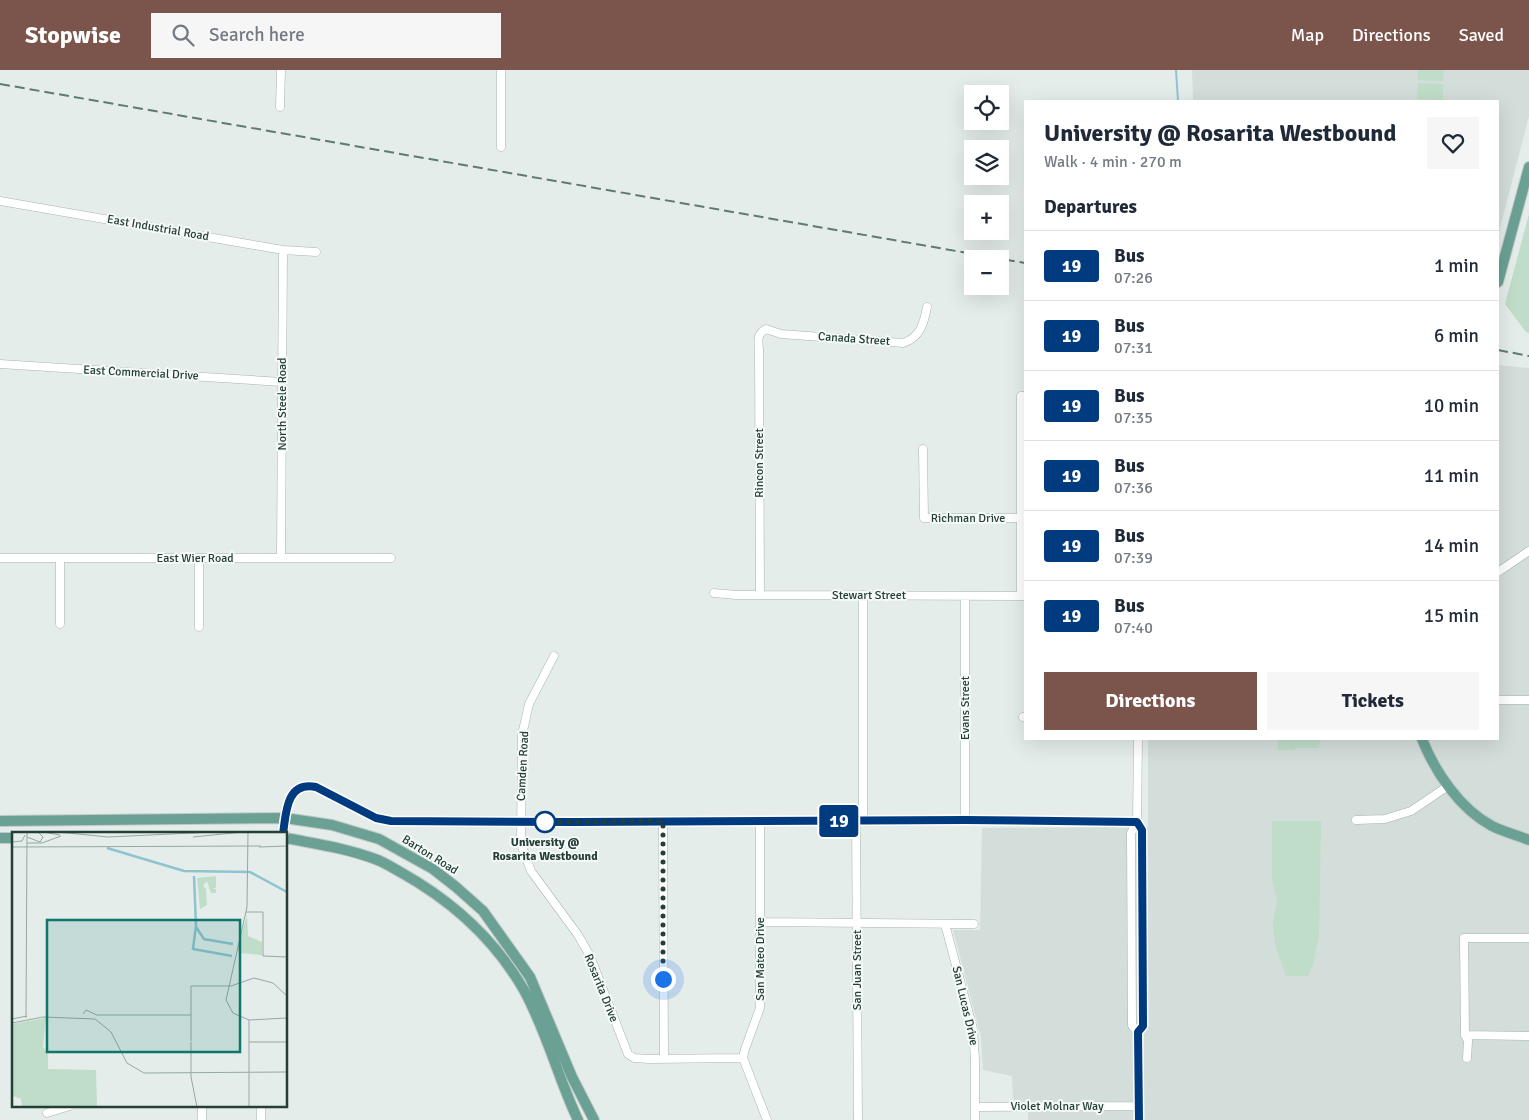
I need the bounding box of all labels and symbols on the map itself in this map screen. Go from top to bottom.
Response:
street label: East Industrial Road [106,212,210,244]
street label: Canada Street [817,329,891,349]
street label: North Steele Road [275,358,290,450]
street label: East Commercial Drive [83,362,199,384]
street label: Rincon Street [752,428,767,498]
street label: Richman Drive [931,511,1005,526]
street label: East Wier Road [156,551,234,566]
street label: Stewart Street [832,588,906,603]
street label: Evans Street [958,676,973,740]
street label: Camden Road [514,731,532,801]
line badge: 19 [816,805,862,837]
marker: University @ Rosarita Westbound [534,811,556,833]
inset map [12,832,288,1108]
street label: Barton Road [399,832,461,878]
place label: University @ Rosarita Westbound [492,835,598,864]
street label: San Mateo Drive [753,917,768,1001]
street label: San Juan Street [850,930,865,1010]
street label: Rosarita Drive [581,952,621,1024]
street label: San Lucas Drive [949,965,981,1047]
your location [651,967,676,992]
street label: Violet Molnar Way [1010,1099,1104,1114]

